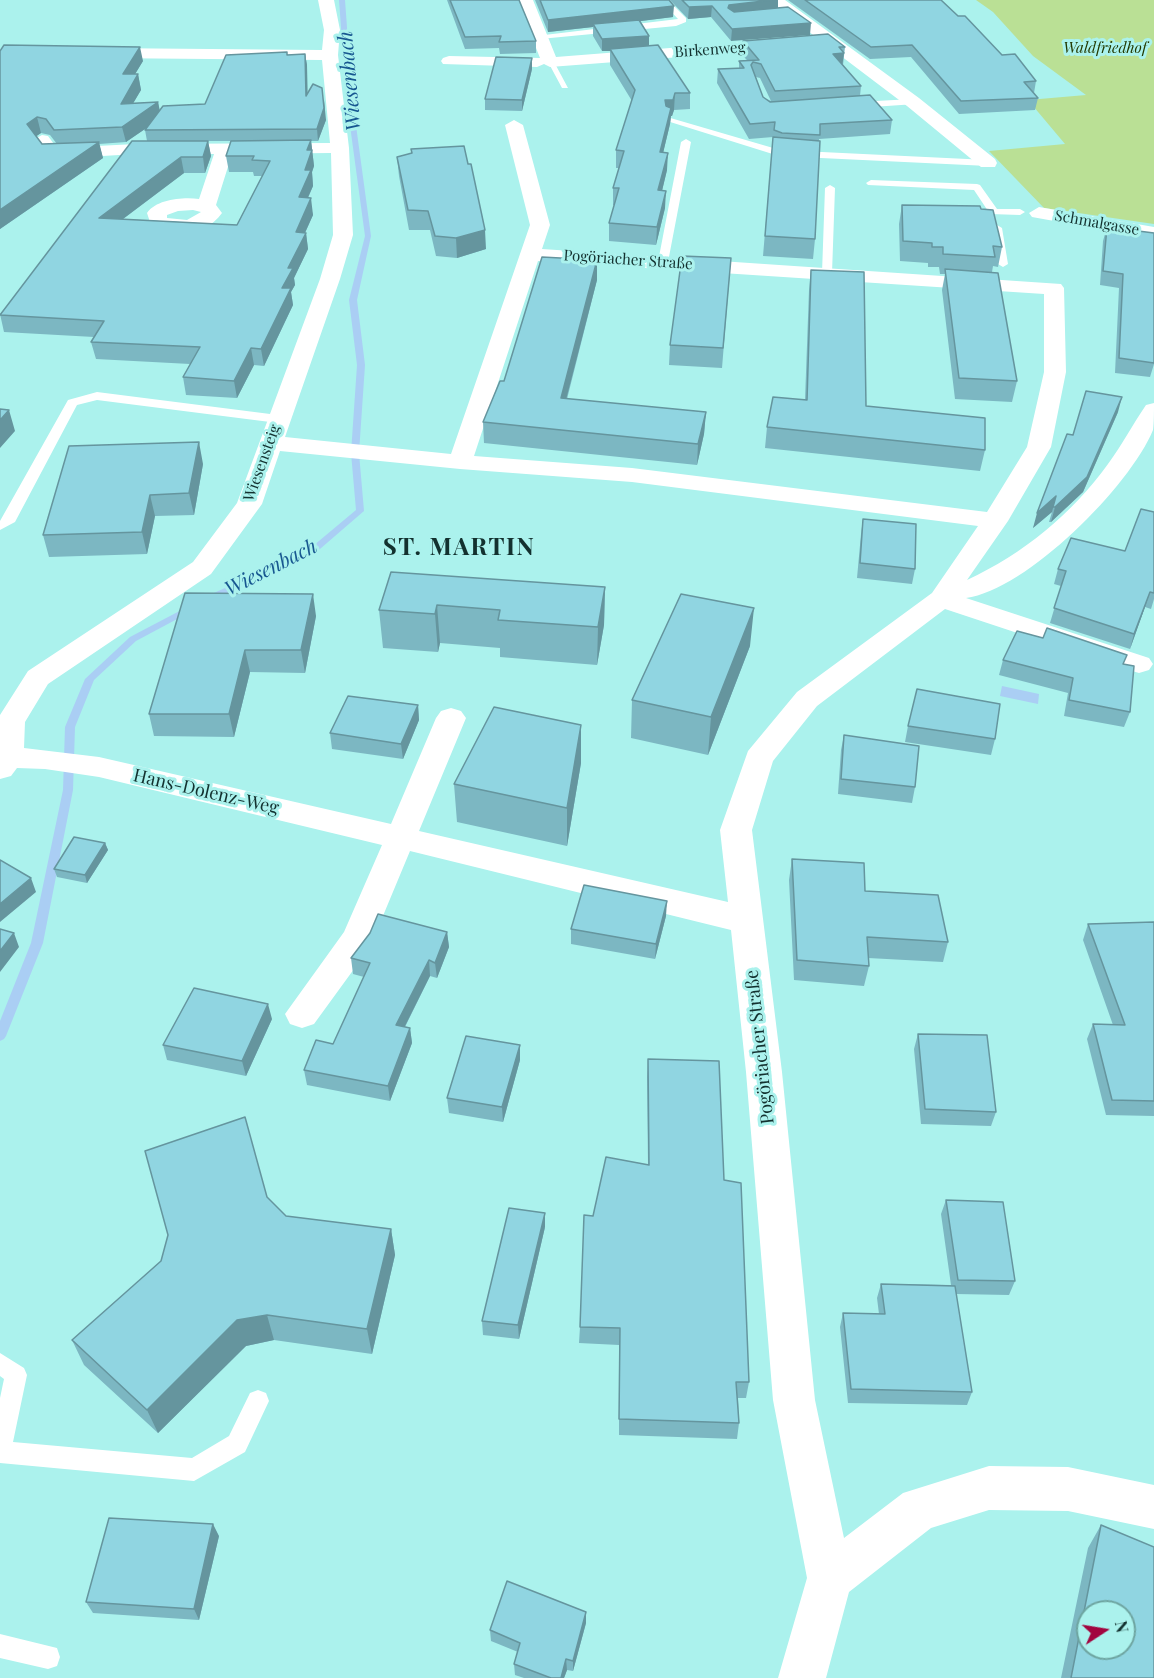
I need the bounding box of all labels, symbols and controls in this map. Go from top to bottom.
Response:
water label: Wiesenbach [334,30,366,132]
street label: Birkenweg [674,39,746,61]
park label: Waldfriedhof [1063,39,1147,57]
street label: Schmalgasse [1053,207,1141,239]
street label: Pogöriacher Straße [563,247,693,273]
street label: Wiesensteig [240,422,284,504]
district label: ST. MARTIN [383,534,535,562]
water label: Wiesenbach [221,535,321,601]
street label: Hans-Dolenz-Weg [131,765,281,819]
street label: Pogöriacher Straße [741,969,779,1125]
north arrow [1076,1600,1136,1660]
text: N [1111,1619,1134,1634]

